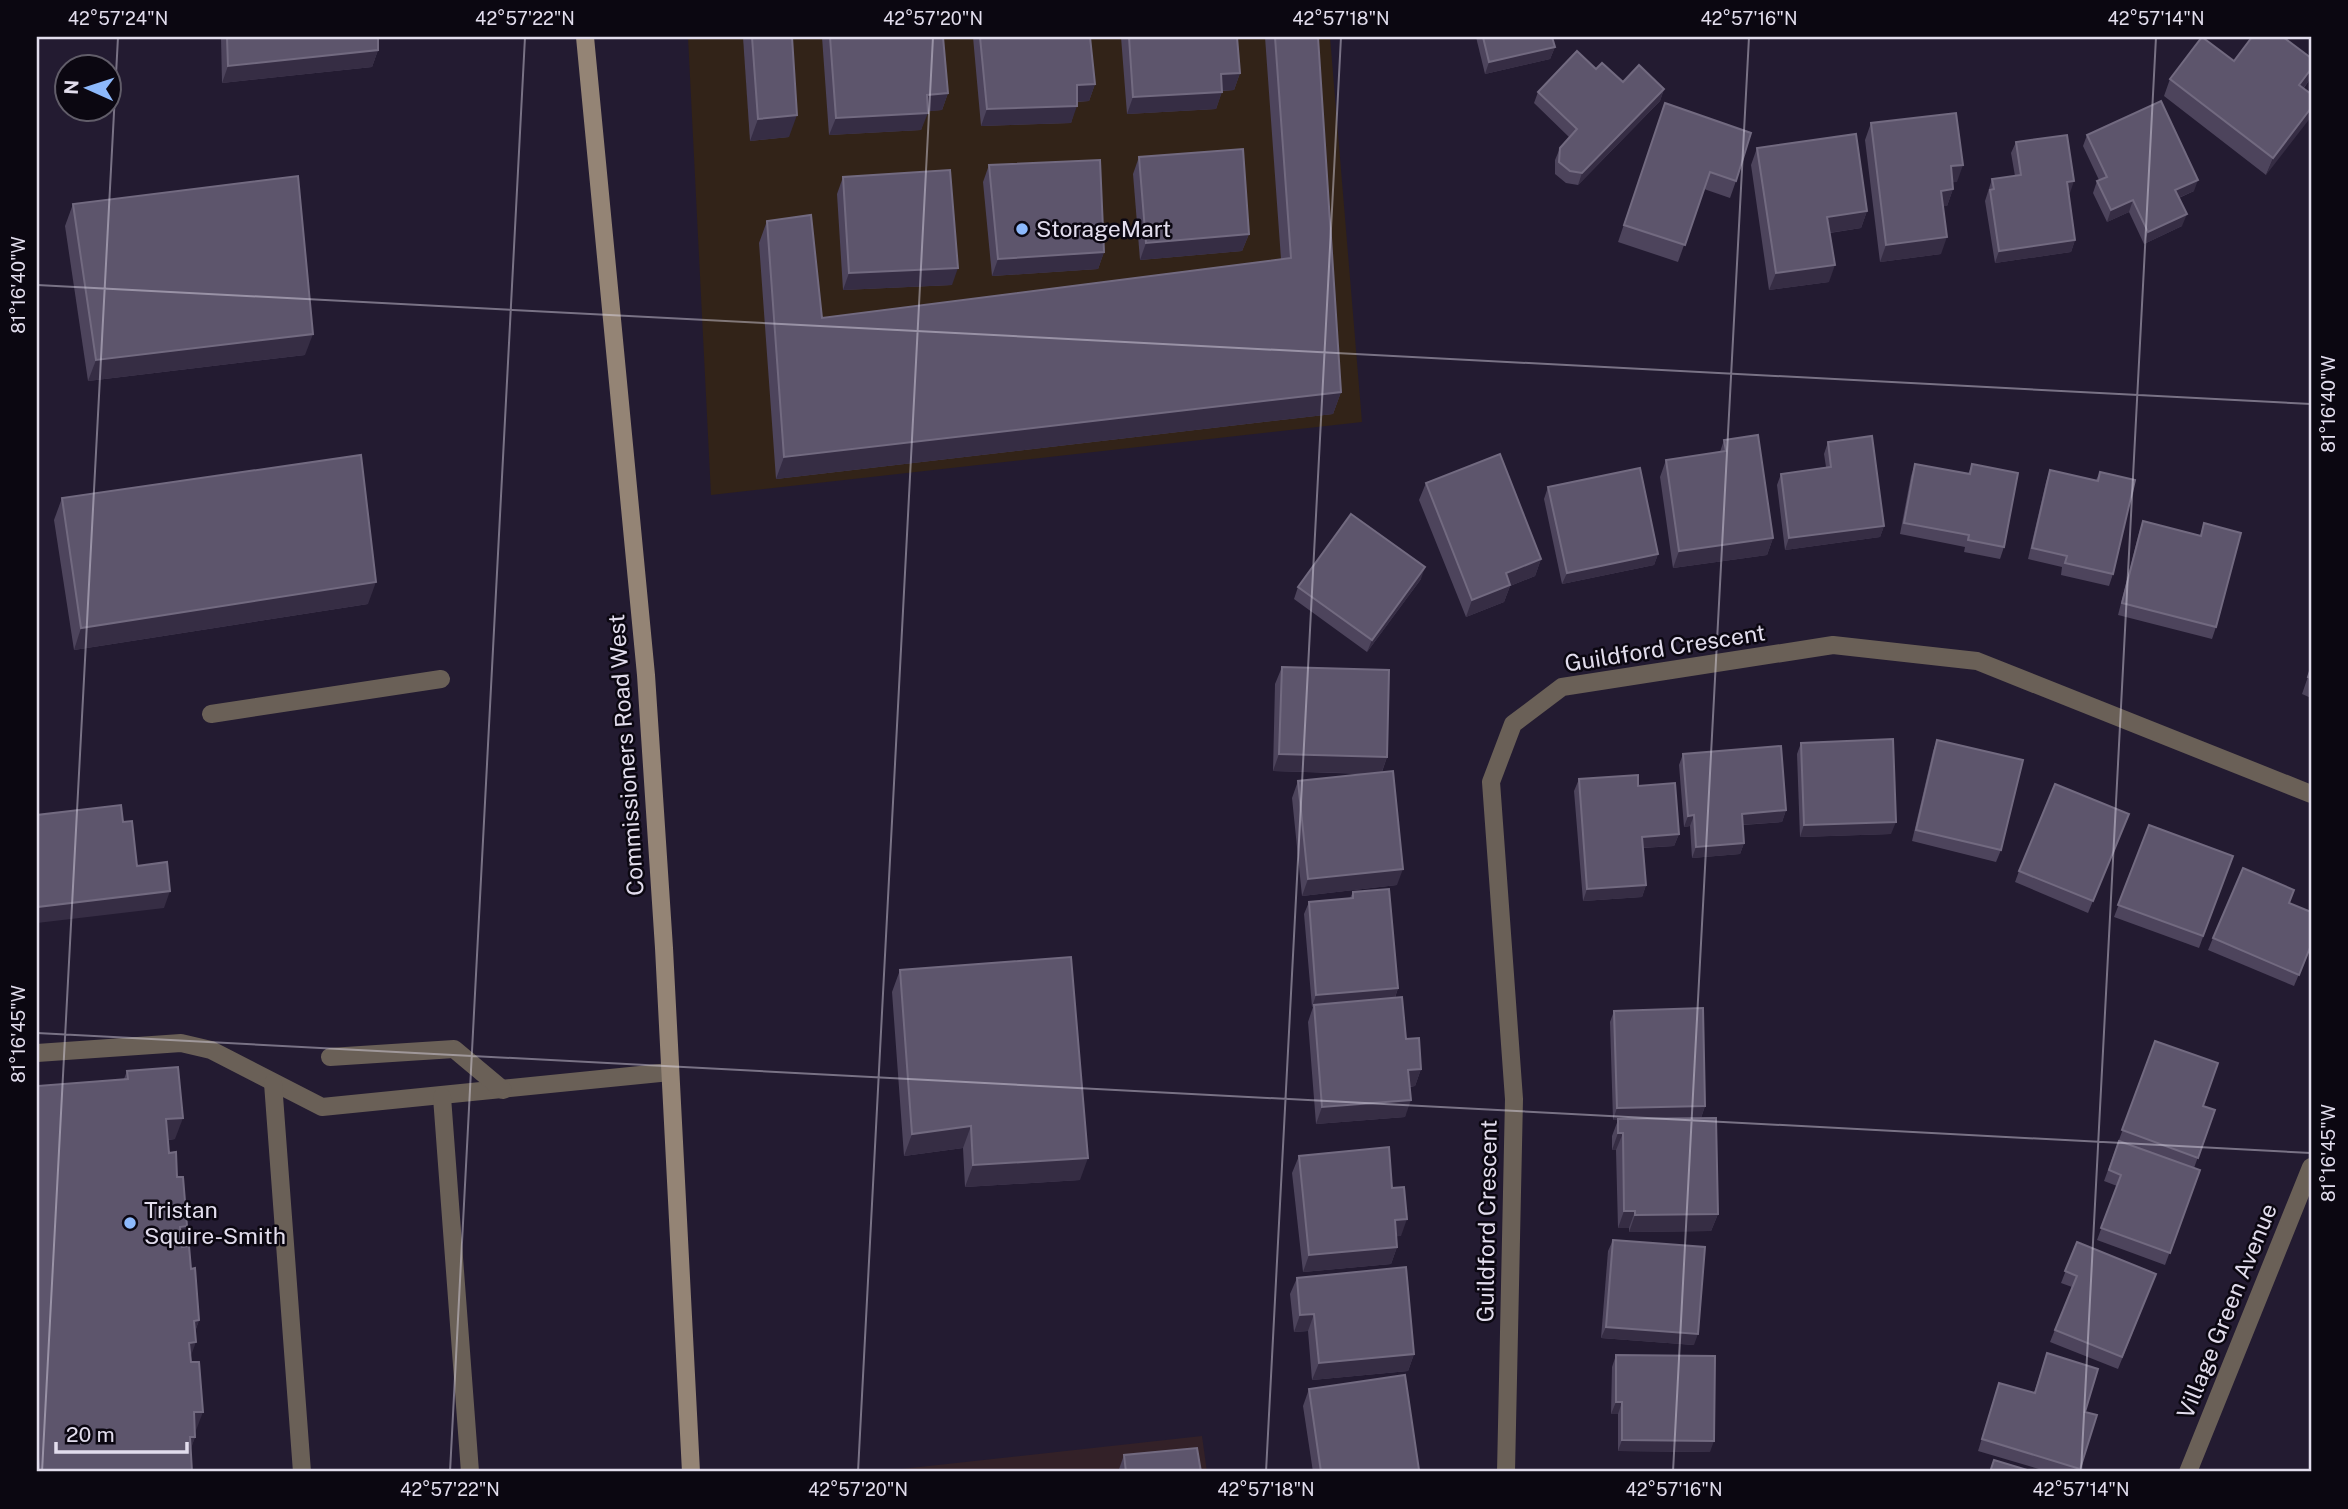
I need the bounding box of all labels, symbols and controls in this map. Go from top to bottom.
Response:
text: 42°57'24"N [68,8,168,29]
text: 42°57'22"N [475,8,575,29]
text: 42°57'20"N [883,8,983,29]
text: 42°57'18"N [1292,8,1390,29]
text: 42°57'16"N [1701,8,1797,29]
text: 42°57'14"N [2107,8,2205,29]
north arrow [52,52,122,122]
text: N [60,79,82,95]
place label: StorageMart [1036,215,1171,242]
marker: StorageMart [1014,221,1030,237]
text: 81°16'40"W [8,236,29,334]
text: 81°16'40"W [2318,355,2339,453]
street label: Commissioners Road West [602,613,649,897]
street label: Guildford Crescent [1563,618,1767,677]
text: 81°16'45"W [8,985,29,1083]
text: 81°16'45"W [2318,1104,2339,1202]
street label: Guildford Crescent [1471,1119,1502,1323]
place label: Tristan Squire-Smith [144,1196,286,1249]
street label: Village Green Avenue [2171,1199,2282,1422]
marker: Tristan Squire-Smith [122,1215,138,1231]
scale bar [56,1411,187,1455]
text: 20 m [66,1422,115,1447]
text: 42°57'22"N [400,1479,500,1500]
text: 42°57'20"N [808,1479,908,1500]
text: 42°57'18"N [1217,1479,1315,1500]
text: 42°57'16"N [1626,1479,1722,1500]
text: 42°57'14"N [2032,1479,2130,1500]

